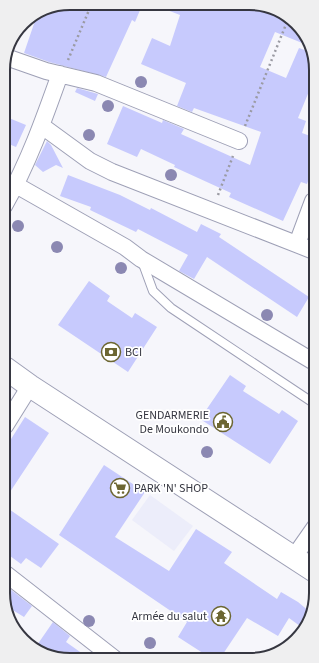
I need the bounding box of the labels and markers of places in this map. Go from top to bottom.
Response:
bank icon: BCI [100,341,122,363]
place label: BCI [125,344,142,361]
place label: GENDARMERIE De Moukondo [136,407,209,438]
public building icon: GENDARMERIE De Moukondo [212,411,234,433]
supermarket icon: PARK 'N' SHOP [109,477,131,499]
place label: PARK 'N' SHOP [134,480,208,497]
temple icon: Armée du salut [210,605,232,627]
place label: Armée du salut [132,608,207,625]

